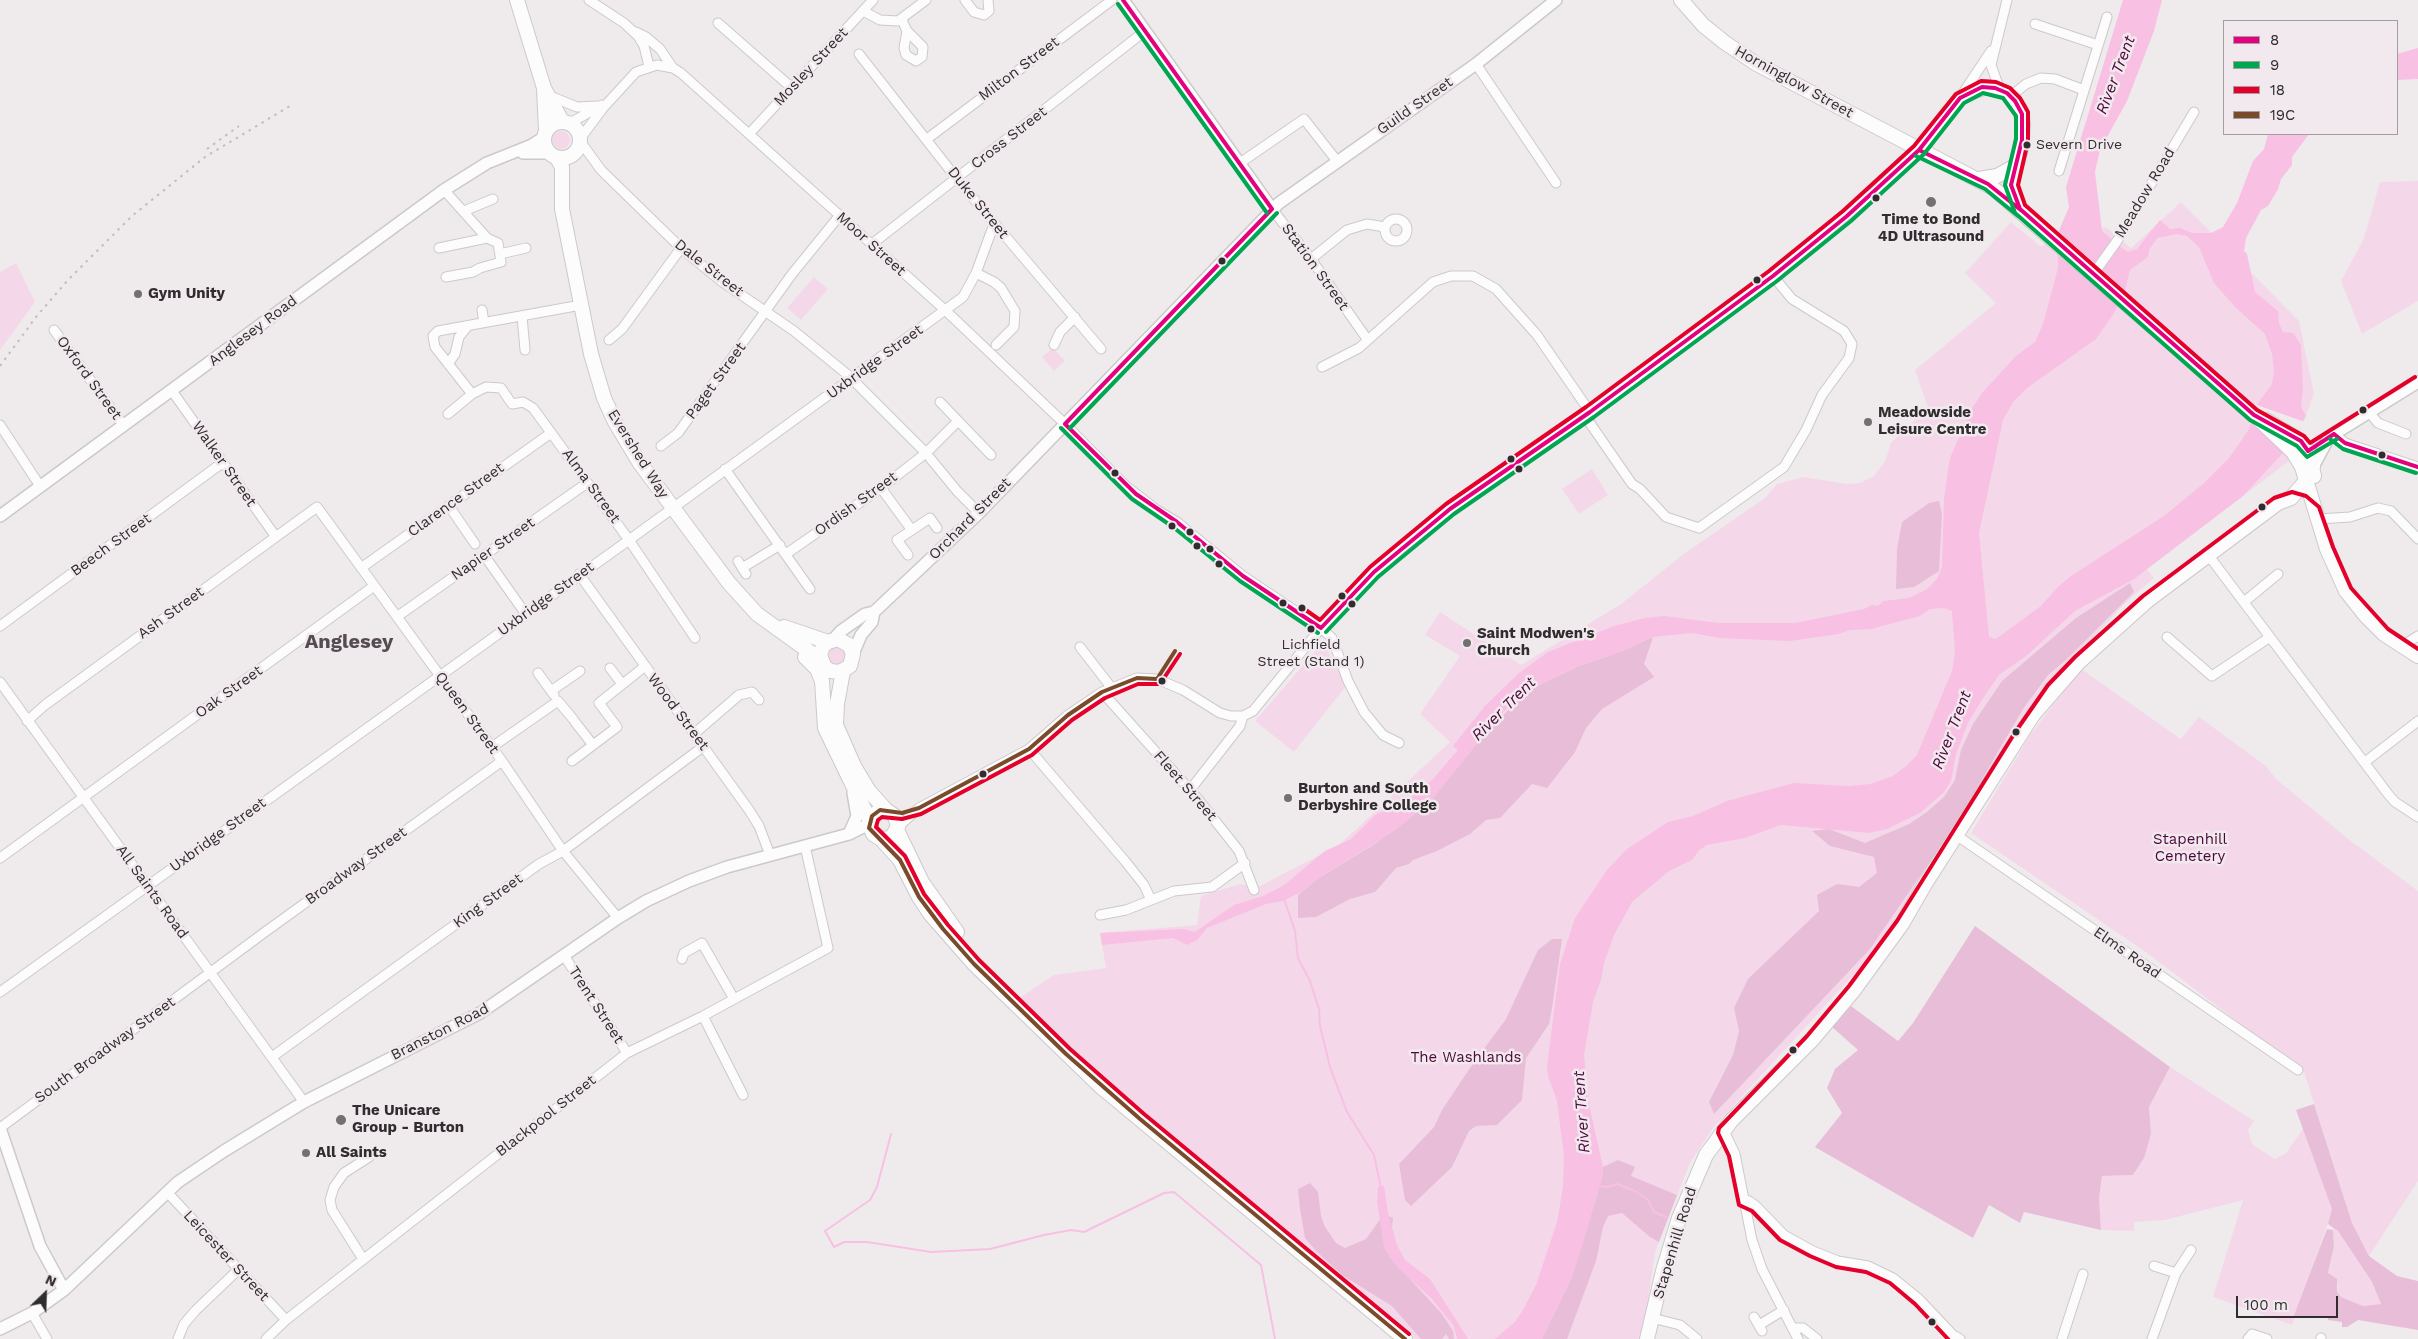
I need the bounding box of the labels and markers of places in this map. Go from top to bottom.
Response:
place label: Severn Drive [2036,137,2122,153]
marker: Severn Drive [2022,140,2032,150]
unlabelled marker [1871,193,1881,203]
marker: Time to Bond 4D Ultrasound [1924,195,1938,209]
place label: Time to Bond 4D Ultrasound [1878,211,1984,246]
unlabelled marker [1217,256,1227,266]
unlabelled marker [1752,275,1762,285]
place label: Gym Unity [148,285,225,303]
marker: Gym Unity [132,288,144,300]
place label: Meadowside Leisure Centre [1878,404,1986,439]
unlabelled marker [2358,405,2368,415]
marker: Meadowside Leisure Centre [1862,416,1874,428]
unlabelled marker [2377,450,2387,460]
unlabelled marker [1506,454,1516,464]
unlabelled marker [1514,464,1524,474]
unlabelled marker [1110,468,1120,478]
unlabelled marker [2257,502,2267,512]
unlabelled marker [1167,521,1177,531]
unlabelled marker [1185,527,1195,537]
unlabelled marker [1192,541,1202,551]
unlabelled marker [1205,544,1215,554]
unlabelled marker [1214,559,1224,569]
unlabelled marker [1337,591,1347,601]
unlabelled marker [1278,598,1288,608]
unlabelled marker [1347,599,1357,609]
unlabelled marker [1297,603,1307,613]
marker: Lichfield Street (Stand 1) [1306,624,1316,634]
place label: Saint Modwen's Church [1477,625,1595,660]
place label: Lichfield Street (Stand 1) [1258,637,1364,670]
marker: Saint Modwen's Church [1461,637,1473,649]
unlabelled marker [1157,676,1167,686]
unlabelled marker [2011,727,2021,737]
unlabelled marker [978,769,988,779]
place label: Burton and South Derbyshire College [1298,780,1437,815]
marker: Burton and South Derbyshire College [1282,792,1294,804]
unlabelled marker [1788,1045,1798,1055]
place label: The Unicare Group - Burton [352,1102,464,1137]
marker: The Unicare Group - Burton [334,1113,348,1127]
place label: All Saints [316,1144,387,1162]
marker: All Saints [300,1147,312,1159]
unlabelled marker [1927,1317,1937,1327]

